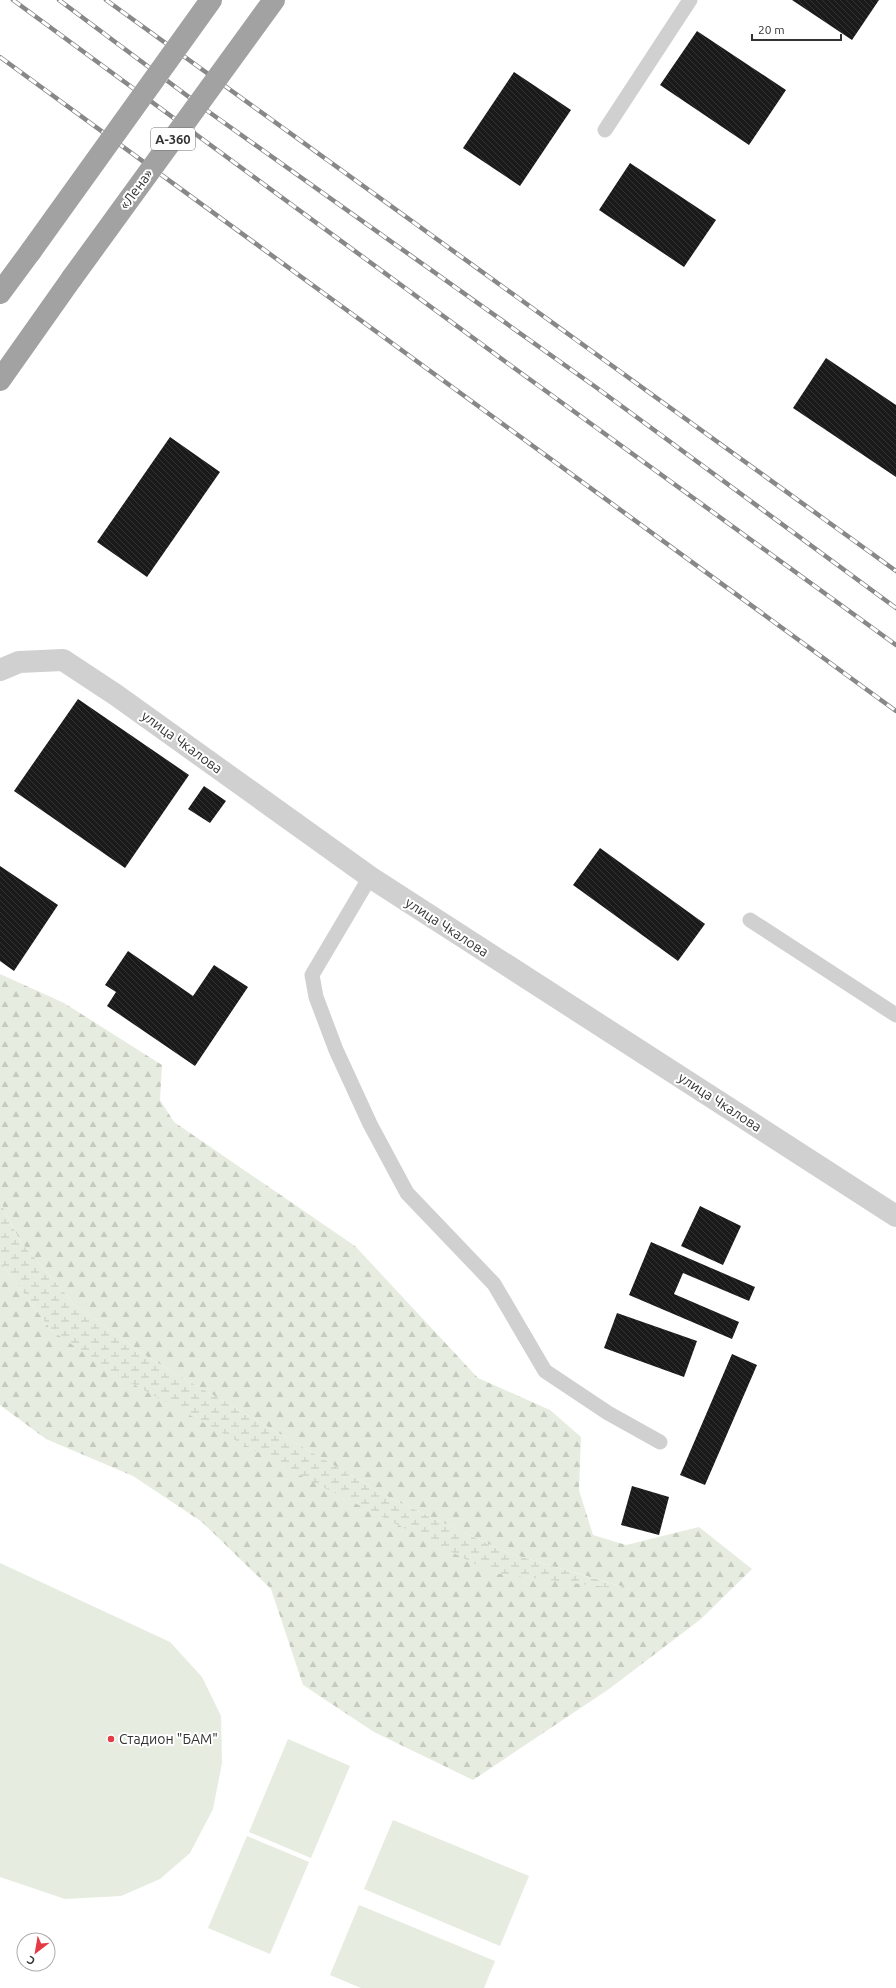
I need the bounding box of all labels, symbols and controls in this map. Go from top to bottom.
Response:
scale bar [752,16,841,42]
text: 20 m [758,23,785,36]
road number: А-360 [151,128,195,150]
street label: «Лена» [116,165,156,212]
street label: улица Чкалова [139,707,225,777]
street label: улица Чкалова [402,894,492,960]
street label: улица Чкалова [675,1069,765,1135]
place label: Стадион "БАМ" [119,1731,218,1747]
marker: Стадион "БАМ" [106,1734,116,1744]
north arrow [16,1932,56,1972]
text: С [25,1954,37,1968]

